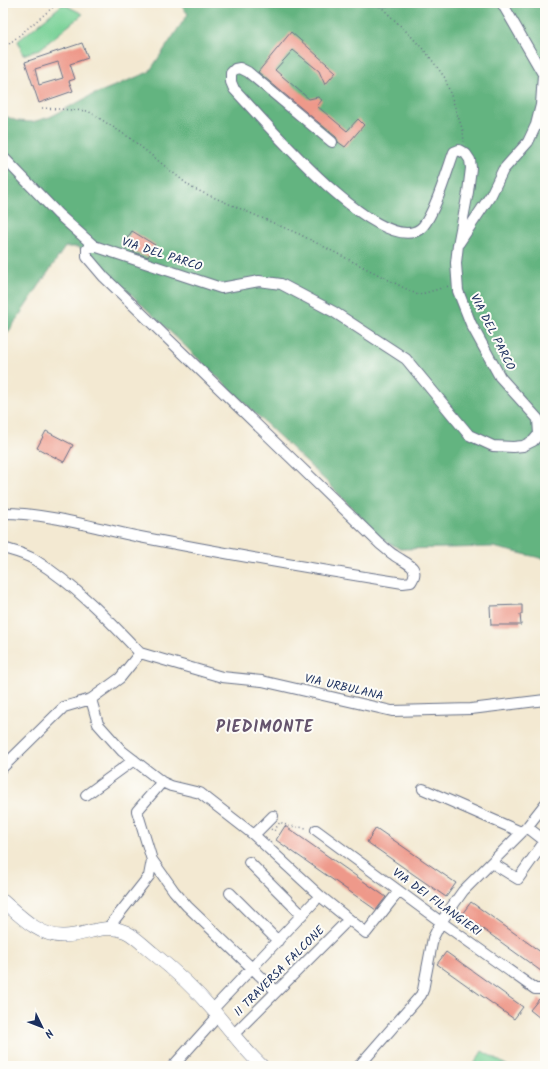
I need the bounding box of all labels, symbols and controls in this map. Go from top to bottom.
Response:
street label: VIA DEL PARCO [119,233,205,277]
street label: VIA DEL PARCO [465,291,520,374]
street label: VIA URBULANA [303,669,385,706]
district label: PIEDIMONTE [216,715,314,740]
street label: VIA DEI FILANGIERI [388,863,486,941]
street label: II TRAVERSA FALCONE [230,921,330,1021]
north arrow [22,1007,62,1047]
text: N [40,1024,58,1042]

